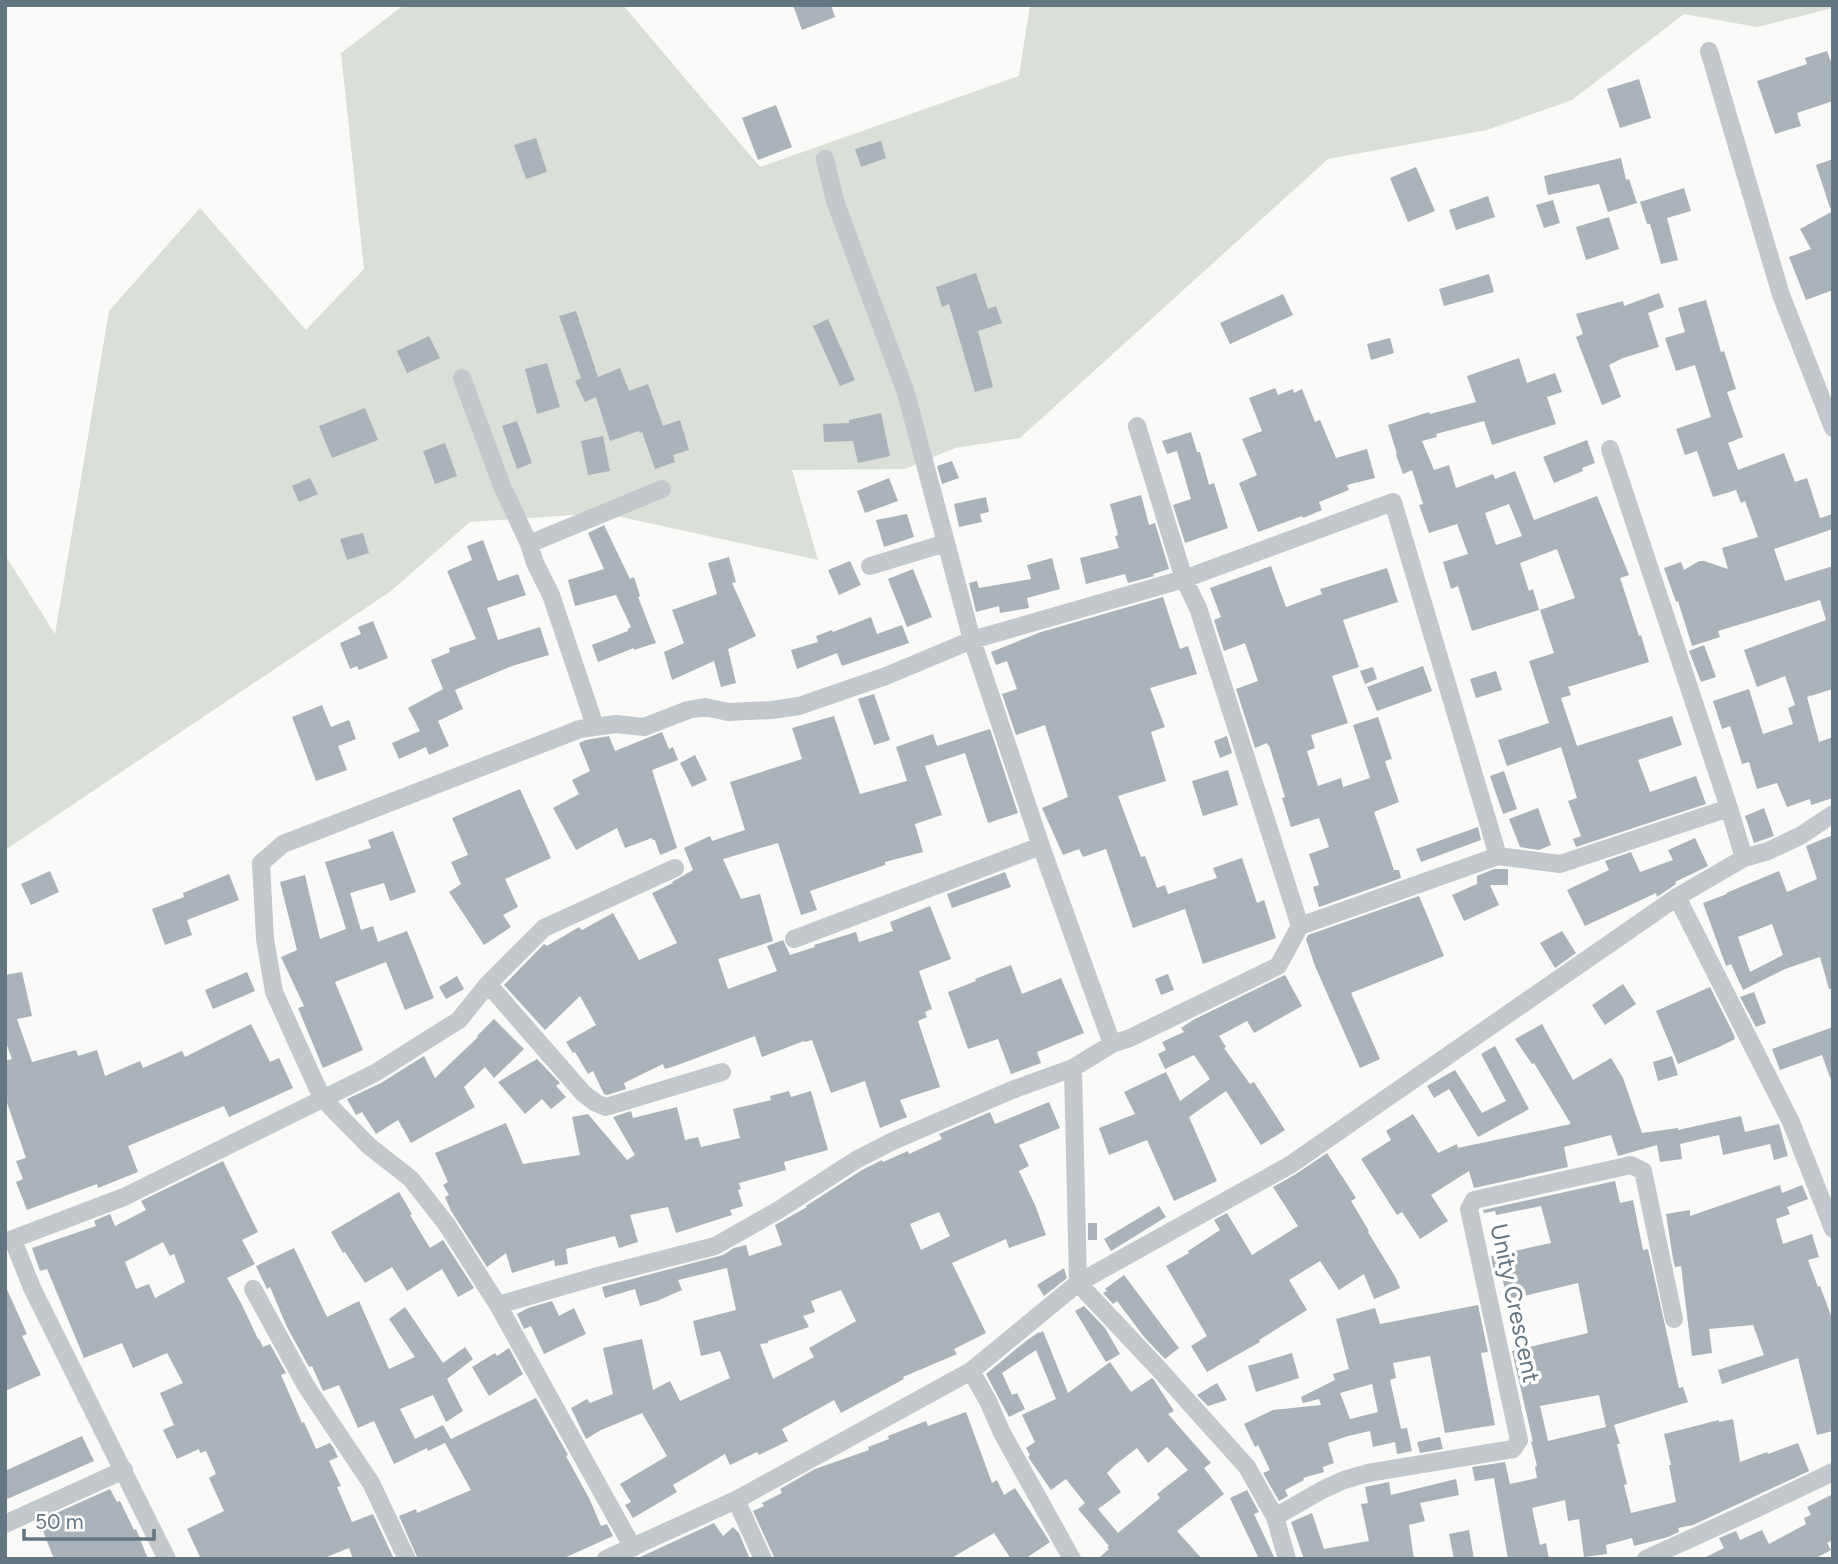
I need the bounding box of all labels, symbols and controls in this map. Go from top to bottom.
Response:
street label: Unity Crescent [1484,1221,1546,1385]
scale bar [24,1498,154,1542]
text: 50 m [35,1509,84,1534]

